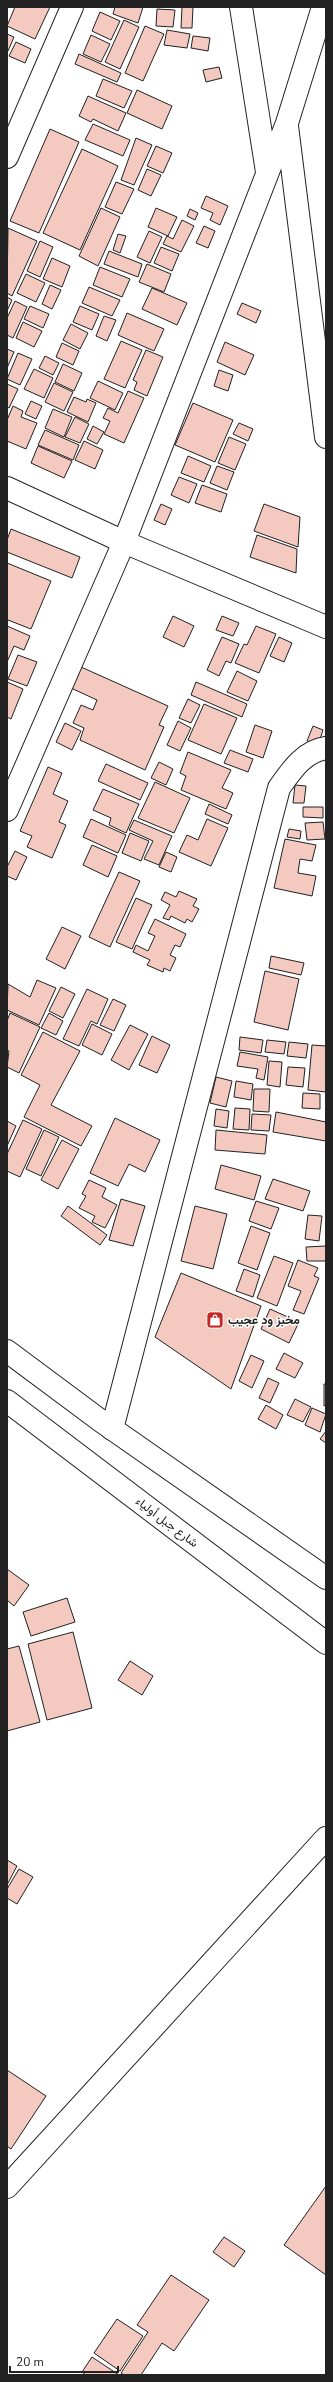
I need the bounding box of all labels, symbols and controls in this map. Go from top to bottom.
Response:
shop icon: مخبز ود عجيب [205,1310,225,1330]
place label: مخبز ود عجيب [228,1312,300,1328]
street label: شارع جبل أولياء [132,1493,202,1552]
scale bar [10,2348,118,2374]
text: 20 m [16,2354,44,2370]

